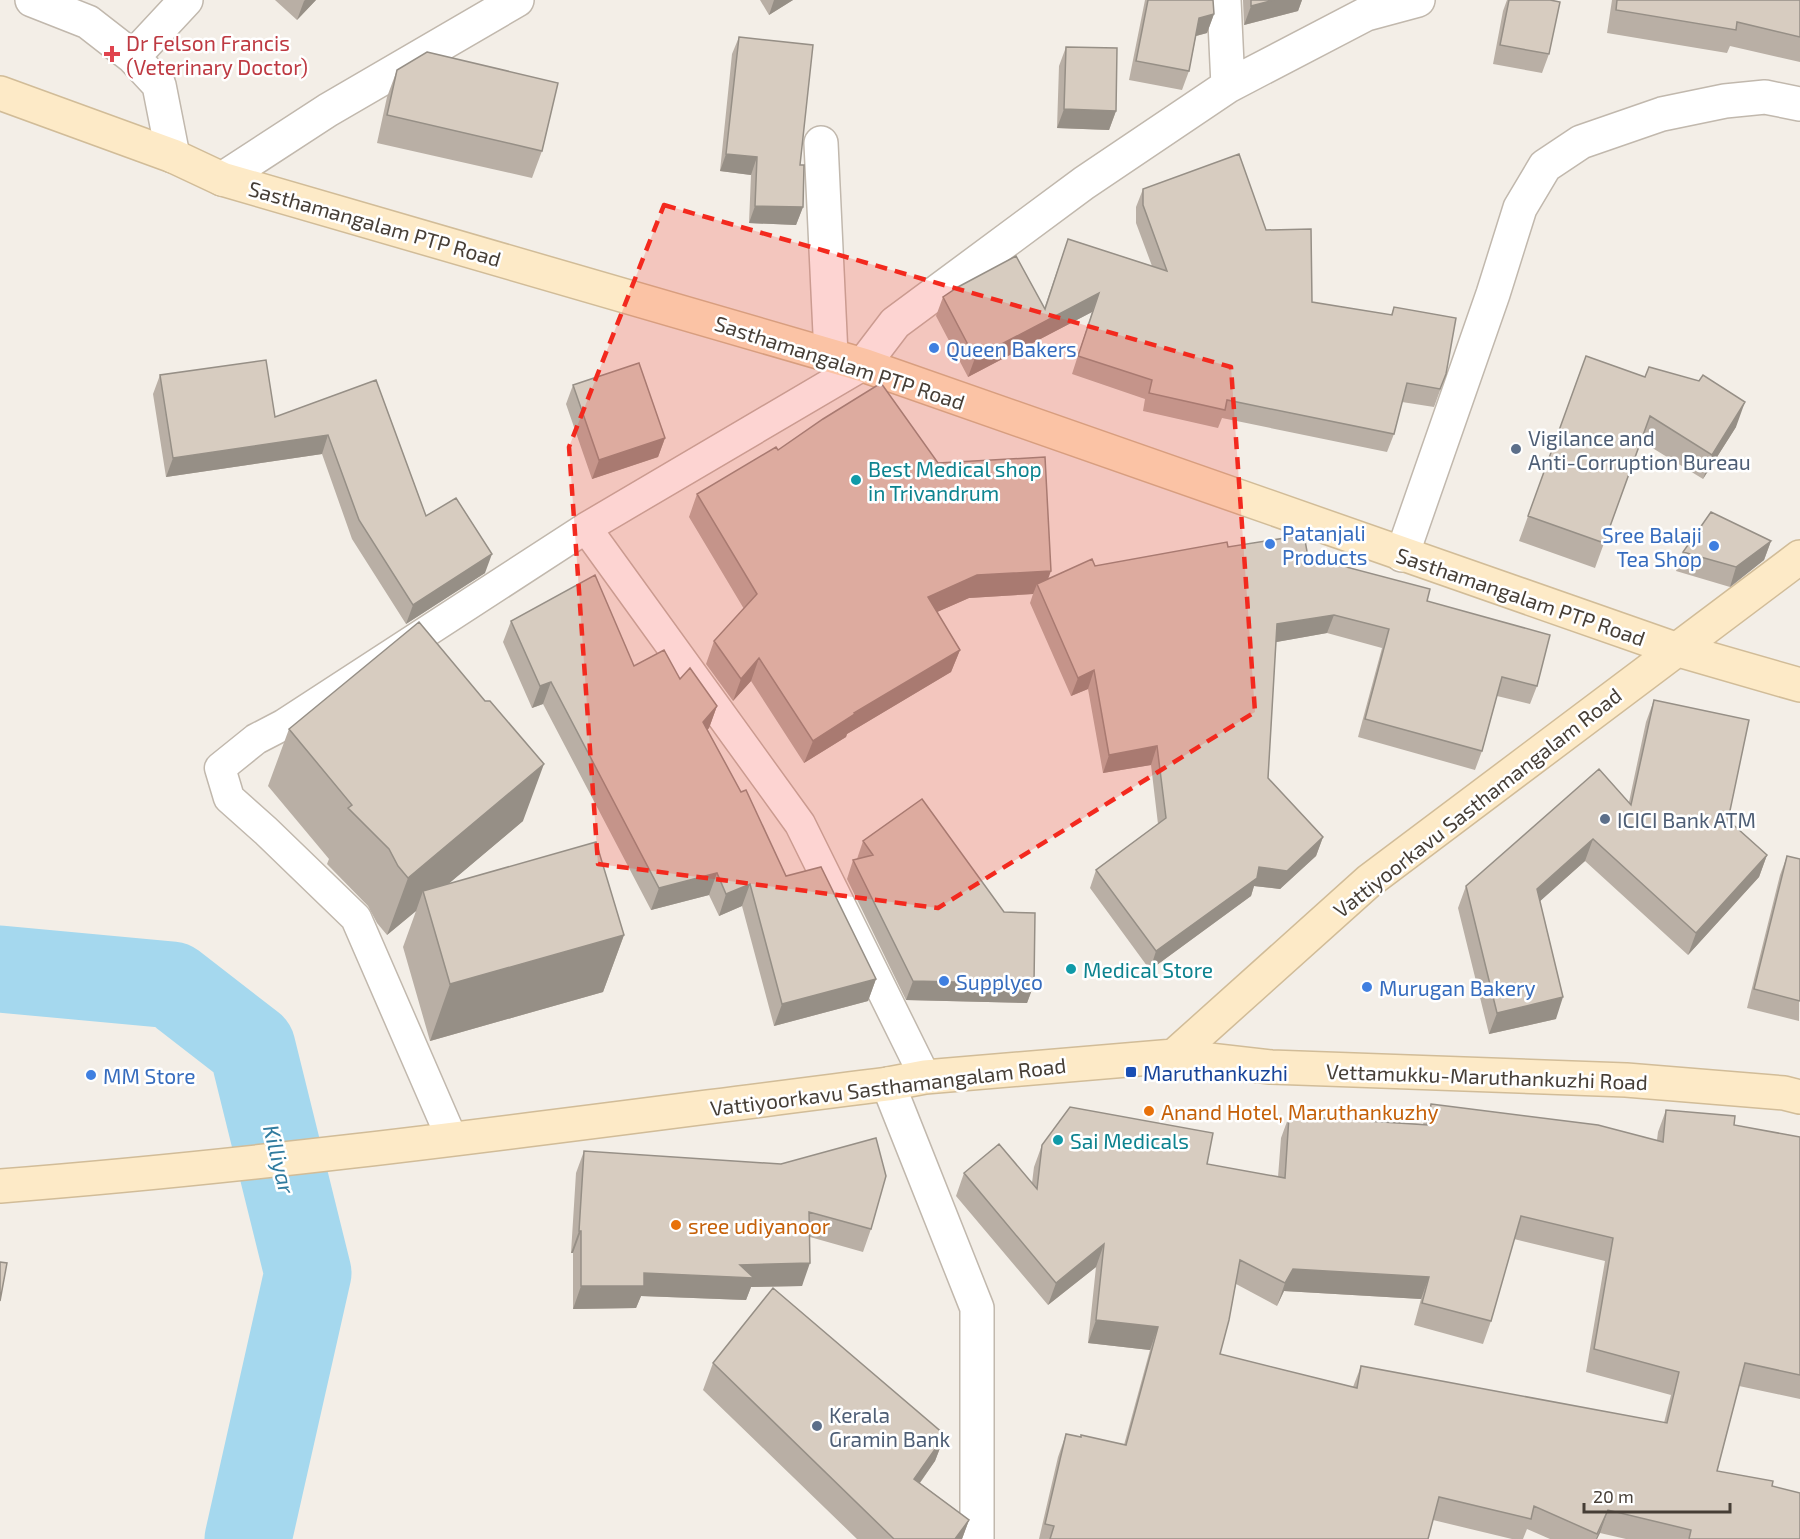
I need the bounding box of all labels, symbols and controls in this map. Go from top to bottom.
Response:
place label: Dr Felson Francis (Veterinary Doctor) [126,30,308,79]
marker: Dr Felson Francis (Veterinary Doctor) [103,45,121,63]
street label: Sasthamangalam PTP Road [246,175,504,271]
street label: Sasthamangalam PTP Road [712,310,968,414]
place label: Queen Bakers [946,336,1077,362]
marker: Queen Bakers [927,341,941,355]
place label: Vigilance and Anti-Corruption Bureau [1528,425,1751,474]
marker: Vigilance and Anti-Corruption Bureau [1509,442,1523,456]
place label: Best Medical shop in Trivandrum [868,456,1042,505]
marker: Best Medical shop in Trivandrum [849,473,863,487]
place label: Patanjali Products [1282,520,1367,569]
place label: Sree Balaji Tea Shop [1602,522,1702,571]
marker: Patanjali Products [1263,537,1277,551]
marker: Sree Balaji Tea Shop [1707,539,1721,553]
street label: Sasthamangalam PTP Road [1393,542,1649,650]
street label: Vattiyoorkavu Sasthamangalam Road [1328,682,1626,922]
place label: ICICI Bank ATM [1617,807,1756,832]
marker: ICICI Bank ATM [1598,812,1612,826]
place label: Medical Store [1083,957,1213,982]
marker: Medical Store [1064,962,1078,976]
place label: Supplyco [956,969,1043,994]
marker: Supplyco [937,974,951,988]
place label: Murugan Bakery [1379,975,1536,1000]
marker: Murugan Bakery [1360,980,1374,994]
street label: Vattiyoorkavu Sasthamangalam Road [709,1052,1067,1120]
street label: Vettamukku-Maruthankuzhi Road [1326,1058,1648,1094]
place label: Maruthankuzhi [1143,1060,1288,1085]
place label: MM Store [103,1063,196,1088]
marker: Maruthankuzhi [1124,1065,1138,1079]
marker: MM Store [84,1068,98,1082]
place label: Anand Hotel, Maruthankuzhy [1161,1099,1439,1124]
marker: Anand Hotel, Maruthankuzhy [1142,1104,1156,1118]
water label: Killiyar [258,1122,301,1198]
place label: Sai Medicals [1070,1128,1189,1153]
marker: Sai Medicals [1051,1133,1065,1147]
place label: sree udiyanoor [688,1213,831,1238]
marker: sree udiyanoor [669,1218,683,1232]
place label: Kerala Gramin Bank [829,1402,950,1451]
marker: Kerala Gramin Bank [810,1419,824,1433]
scale bar [1584,1476,1730,1514]
text: 20 m [1593,1485,1634,1507]

